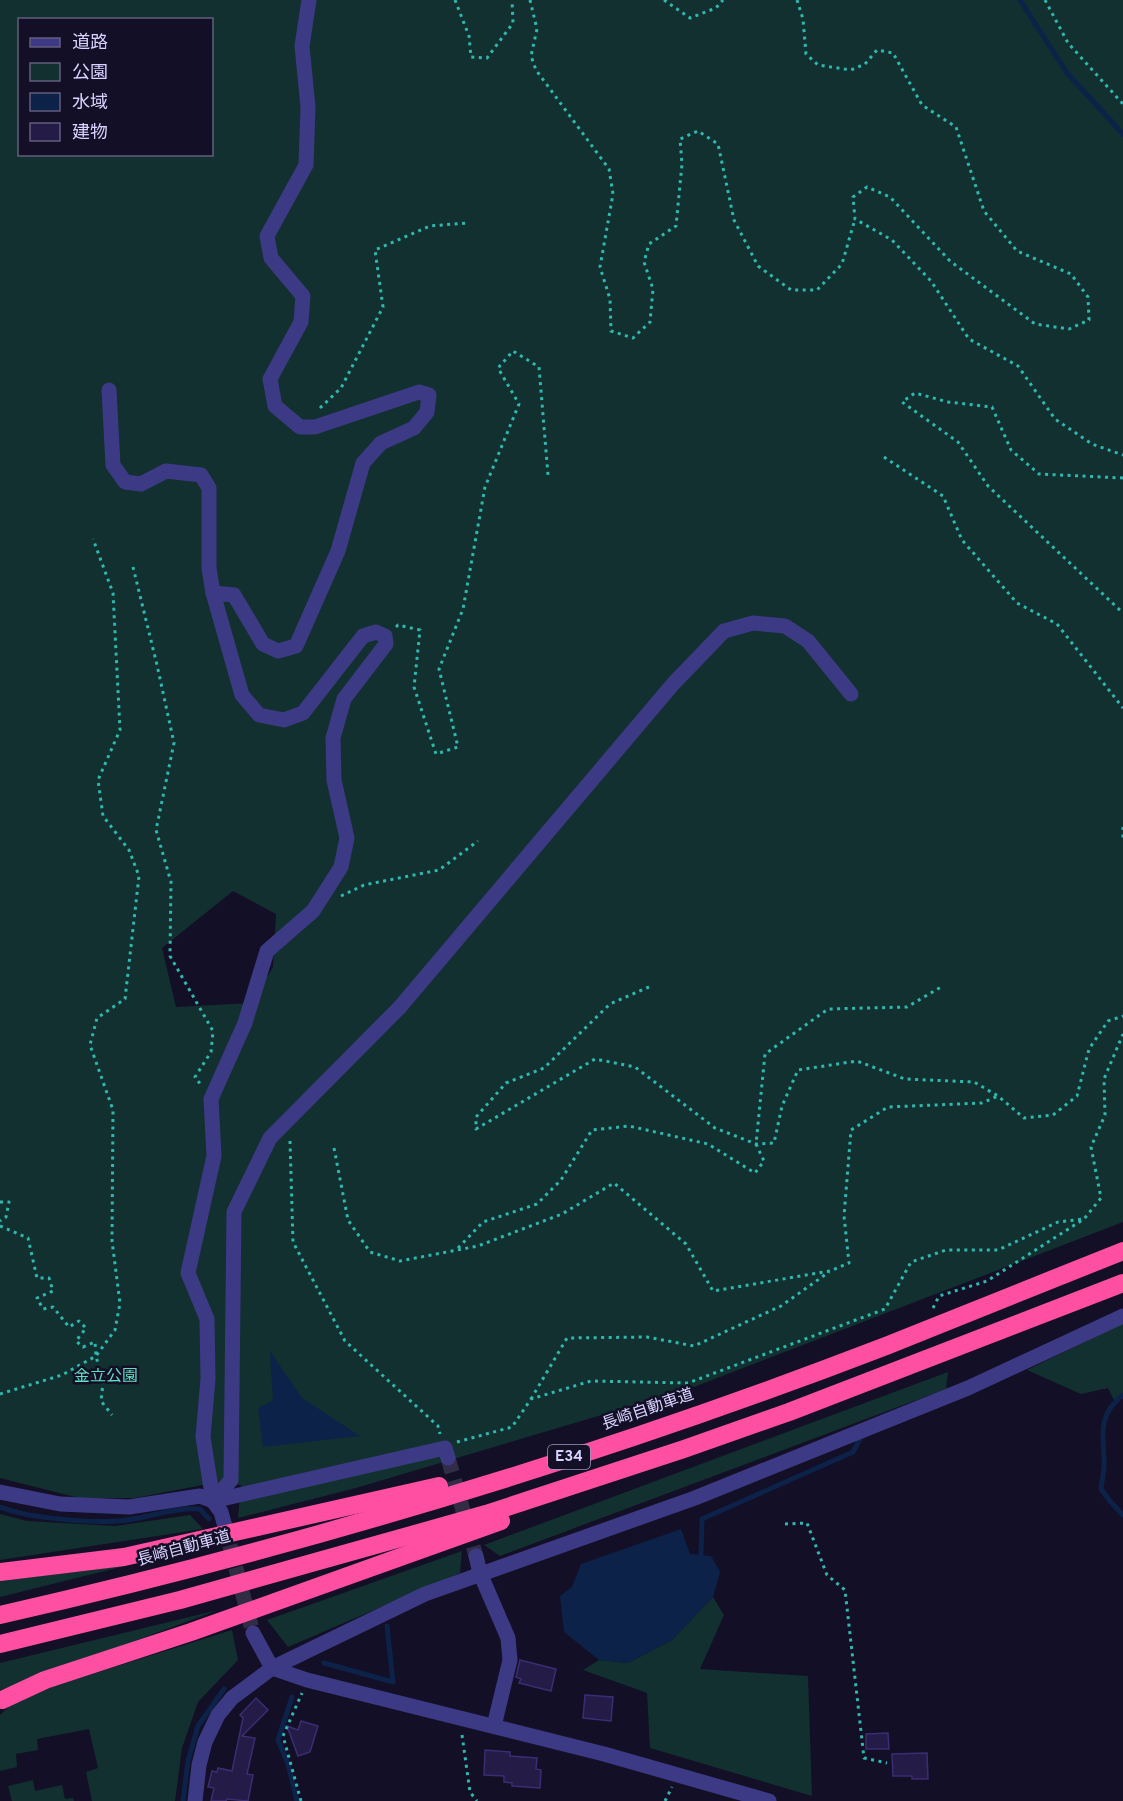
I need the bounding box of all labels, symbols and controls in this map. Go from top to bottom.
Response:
legend [18,18,213,156]
text: 道路 [72,32,108,55]
text: 公園 [72,62,108,85]
text: 水域 [72,92,108,115]
text: 建物 [72,122,108,145]
park label: 金立公園 [74,1367,138,1387]
street label: 長崎自動車道 [599,1385,697,1435]
road number: E34 [548,1445,590,1469]
street label: 長崎自動車道 [135,1527,233,1571]

